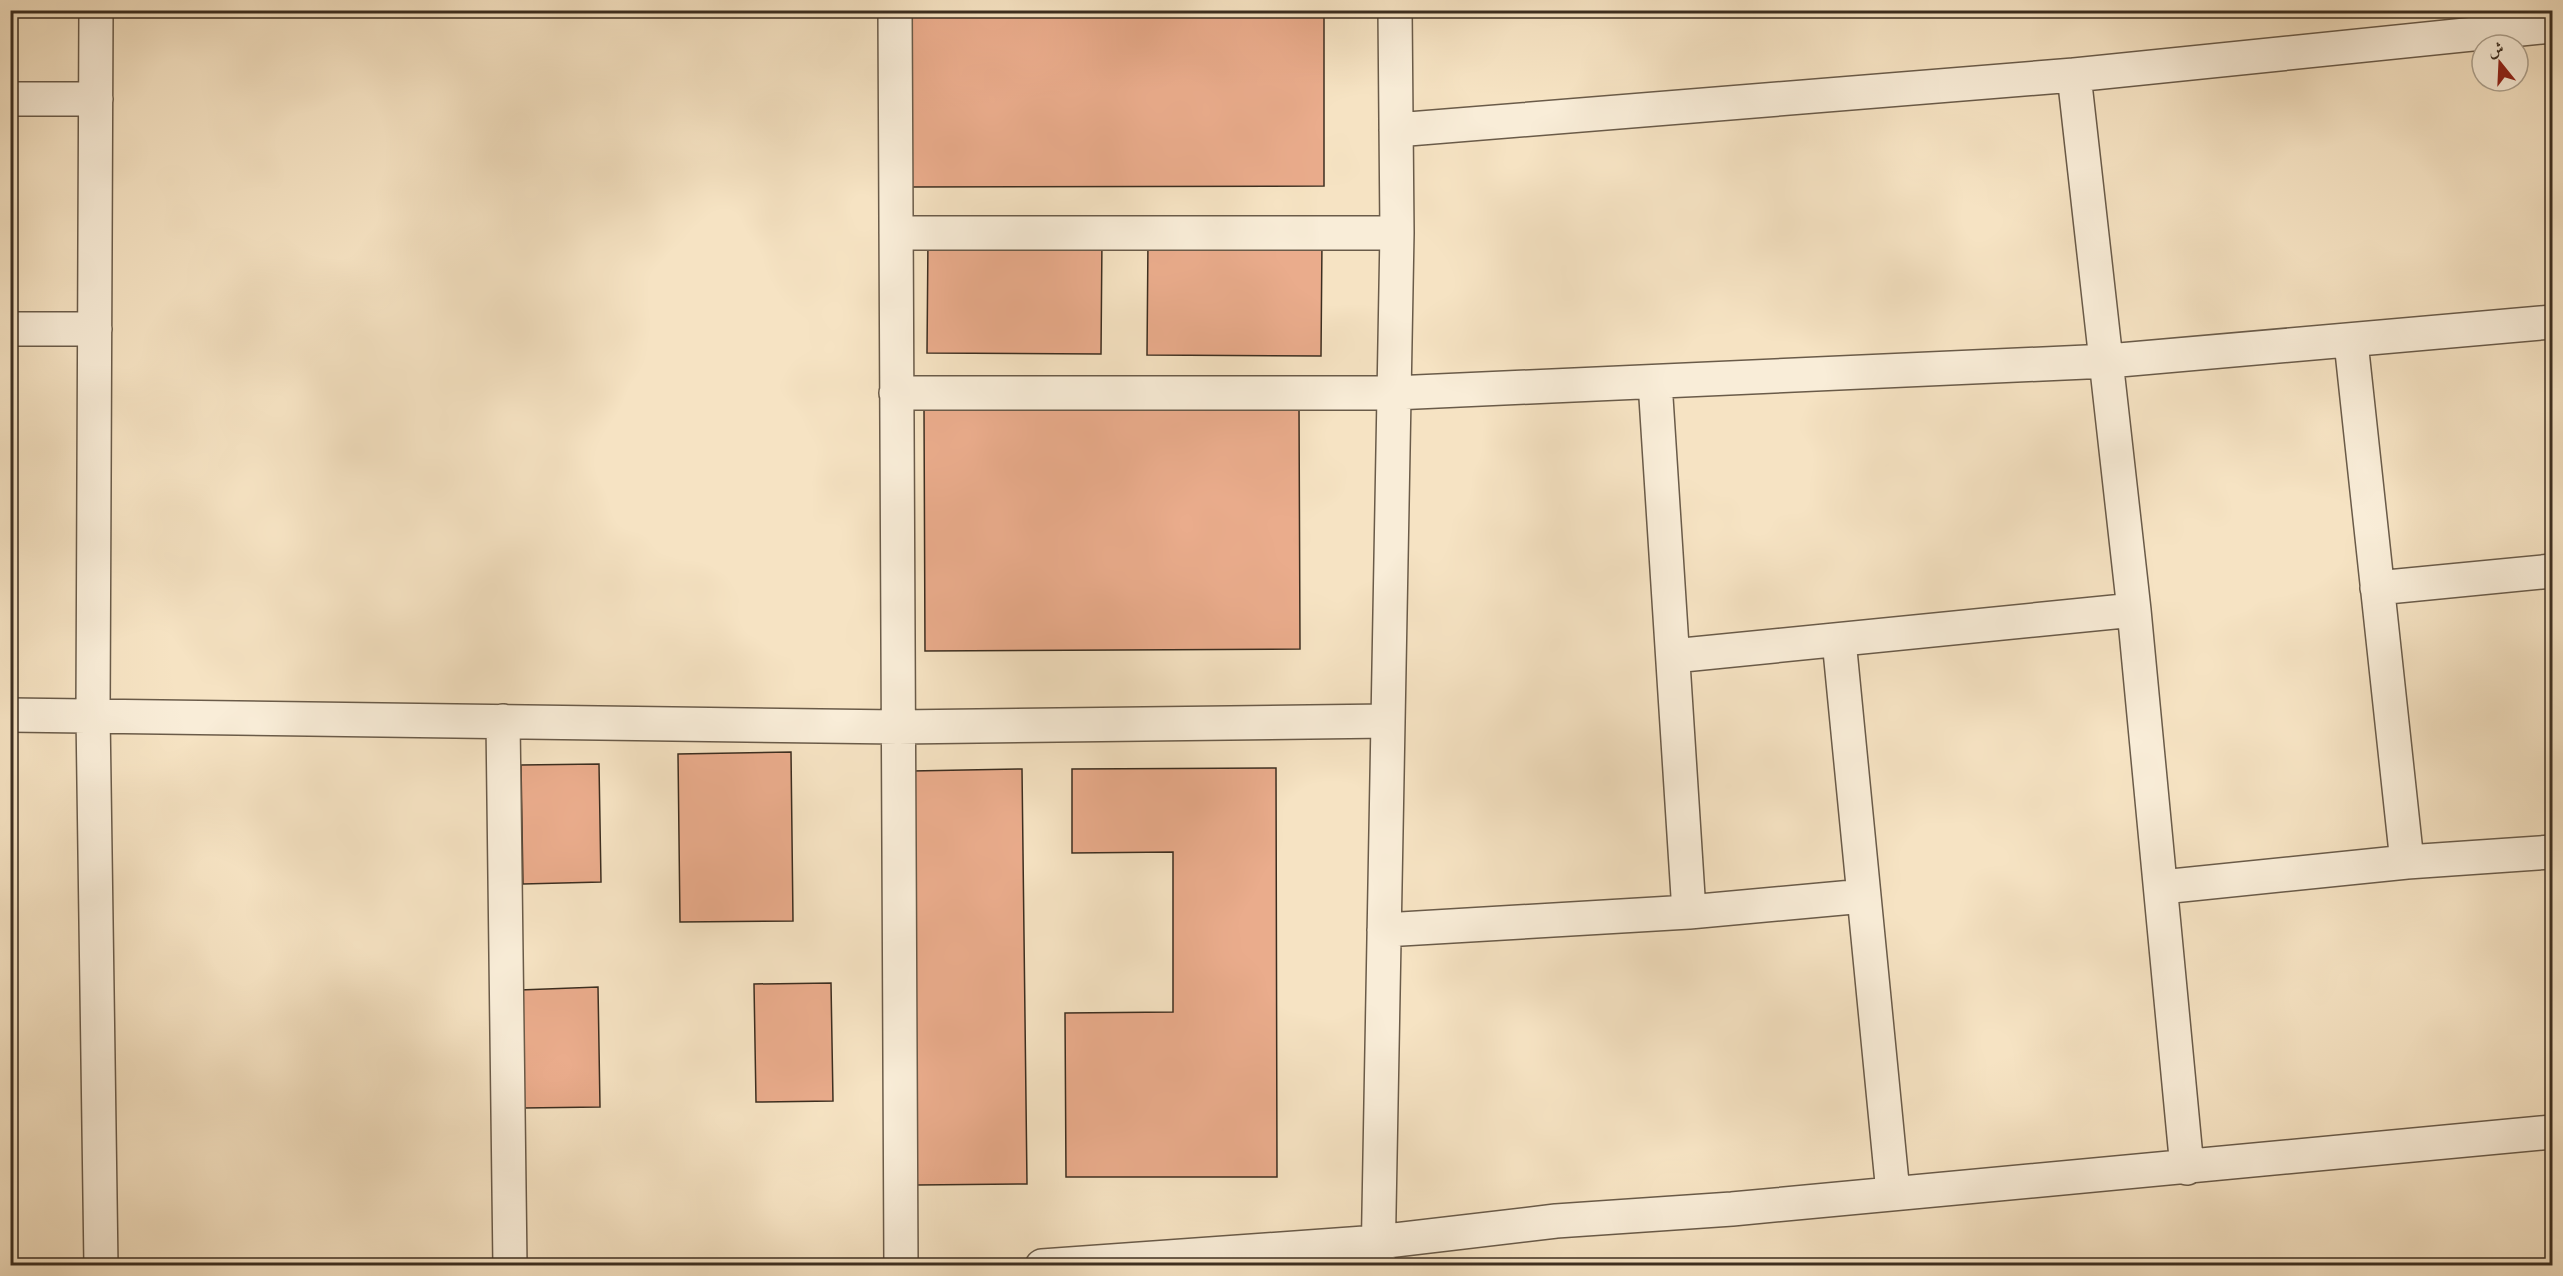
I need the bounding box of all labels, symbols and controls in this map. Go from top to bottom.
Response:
north arrow [2470,33,2530,93]
text: ش [2485,38,2506,61]

